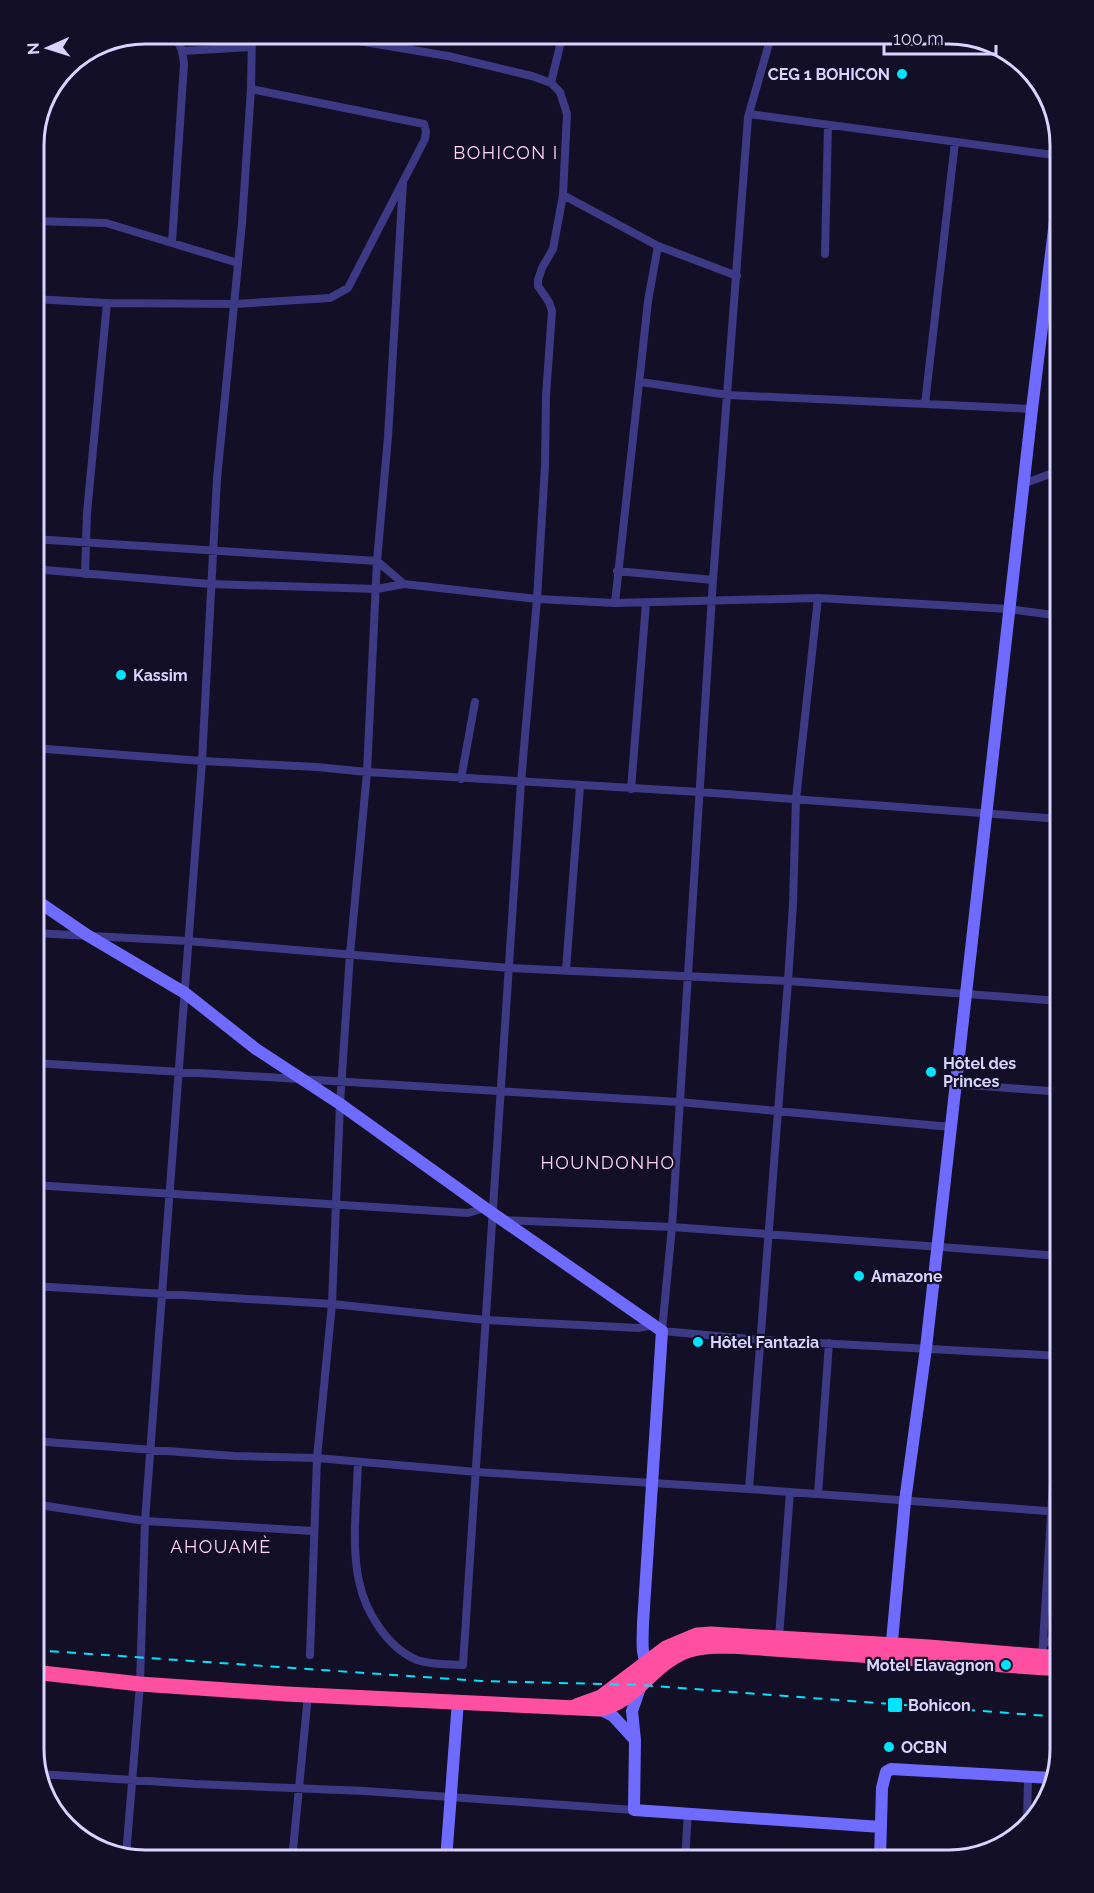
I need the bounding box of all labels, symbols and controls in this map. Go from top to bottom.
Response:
north arrow [18,18,78,78]
scale bar [884,18,996,56]
text: 100 m [893,28,944,49]
text: N [24,42,43,55]
place label: CEG 1 BOHICON [768,65,890,84]
marker: CEG 1 BOHICON [895,67,909,81]
district label: BOHICON I [453,142,559,163]
place label: Kassim [133,666,188,685]
marker: Kassim [114,668,128,682]
place label: Hôtel des Princes [943,1054,1016,1091]
marker: Hôtel des Princes [924,1065,938,1079]
district label: HOUNDONHO [541,1152,675,1173]
place label: Amazone [871,1267,943,1286]
marker: Amazone [852,1269,866,1283]
place label: Hôtel Fantazia [710,1333,819,1352]
marker: Hôtel Fantazia [691,1335,705,1349]
district label: AHOUAMÈ [170,1535,272,1557]
place label: Motel Elavagnon [866,1656,994,1675]
marker: Motel Elavagnon [999,1658,1013,1672]
marker: Bohicon [886,1696,904,1714]
place label: Bohicon [908,1696,971,1715]
place label: OCBN [901,1738,947,1757]
marker: OCBN [882,1740,896,1754]

